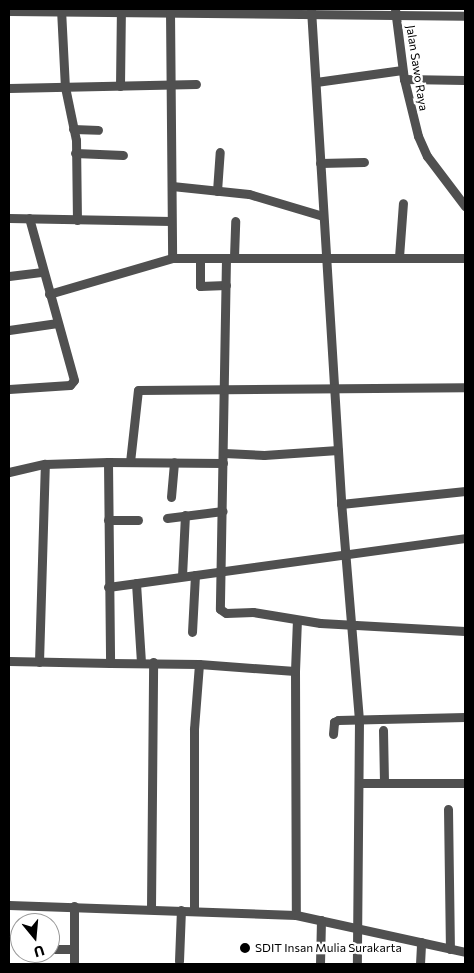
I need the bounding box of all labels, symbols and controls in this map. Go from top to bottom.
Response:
street label: Jalan Sawo Raya [403,24,431,112]
north arrow [10,913,60,963]
place label: SDIT Insan Mulia Surakarta [255,941,402,955]
text: U [32,942,47,961]
marker: SDIT Insan Mulia Surakarta [239,942,251,954]

